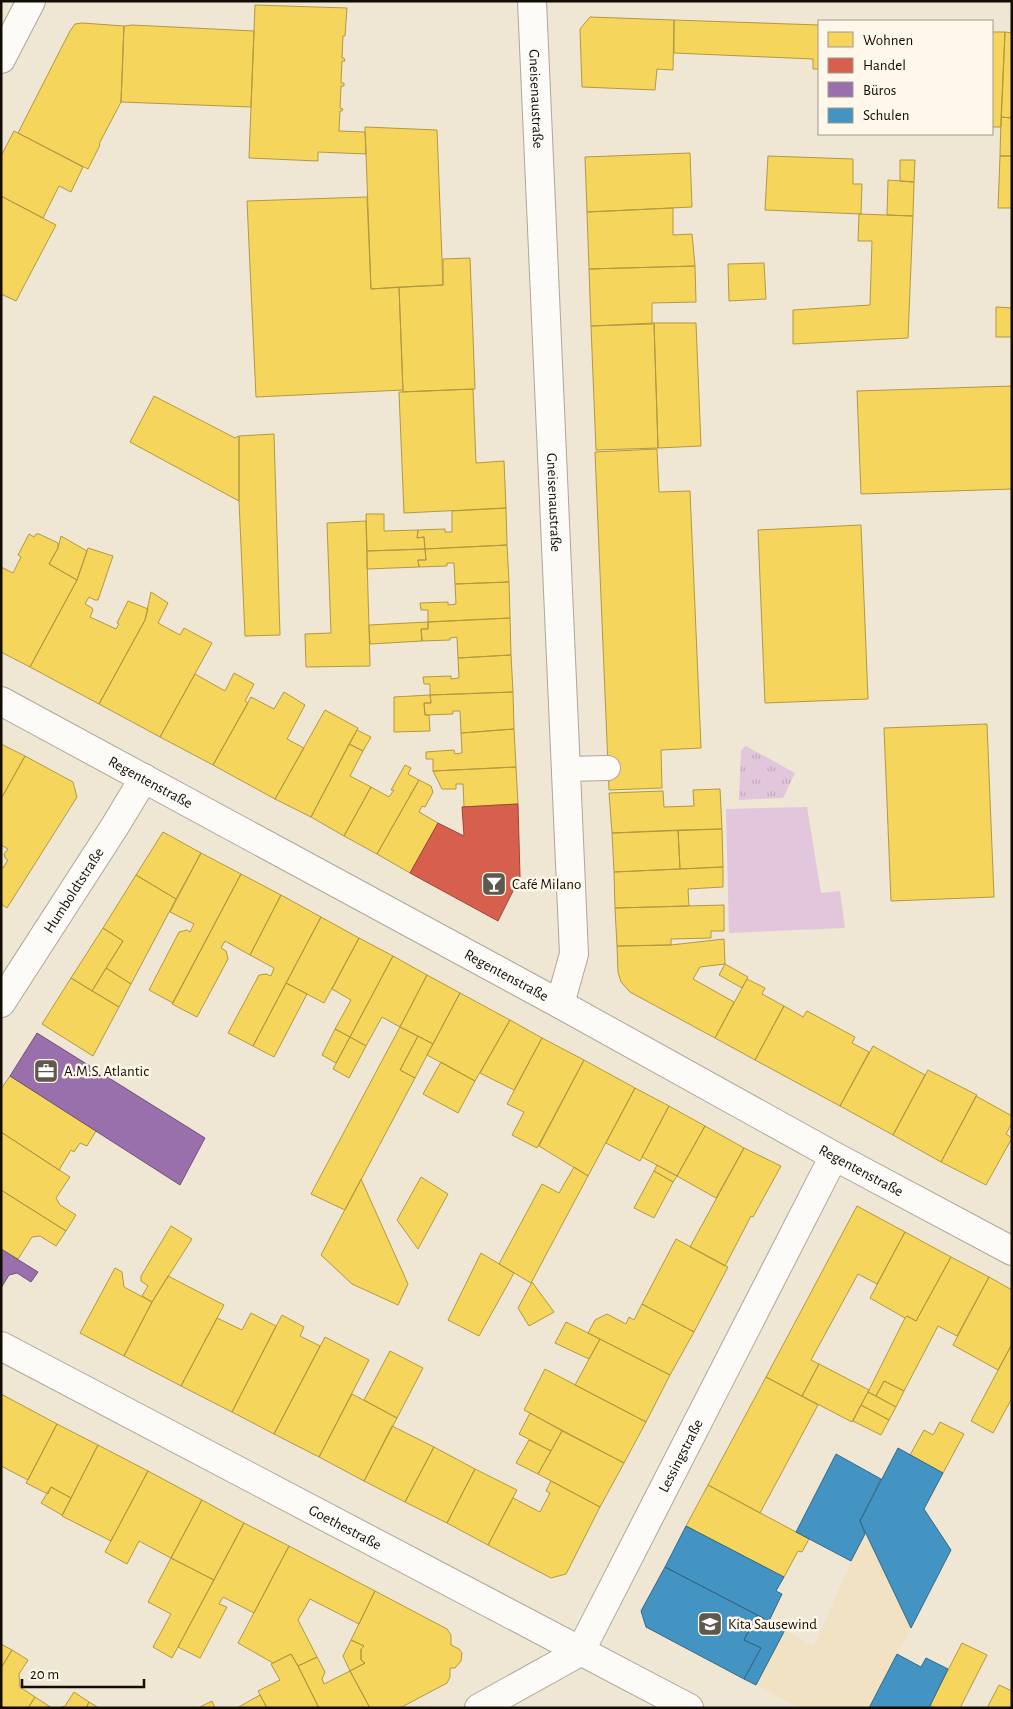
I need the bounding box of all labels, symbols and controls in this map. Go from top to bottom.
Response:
legend [818,20,993,135]
text: Wohnen [863,33,913,48]
street label: Gneisenaustraße [527,49,546,149]
text: Handel [863,58,906,73]
text: Büros [863,83,896,98]
text: Schulen [863,108,909,123]
street label: Gneisenaustraße [544,453,564,552]
street label: Regentenstraße [106,753,195,811]
street label: Humboldtstraße [41,845,107,936]
bar icon: Café Milano [481,871,507,897]
place label: Café Milano [512,877,581,892]
street label: Regentenstraße [462,946,551,1004]
office icon: A.M.S. Atlantic [33,1058,59,1084]
place label: A.M.S. Atlantic [64,1064,149,1079]
street label: Regentenstraße [817,1142,906,1199]
street label: Lessingstraße [656,1417,705,1495]
street label: Goethestraße [306,1502,384,1552]
school or university icon: Kita Sausewind [697,1611,723,1637]
place label: Kita Sausewind [728,1617,817,1632]
scale bar [22,1656,145,1688]
text: 20 m [30,1667,59,1682]

